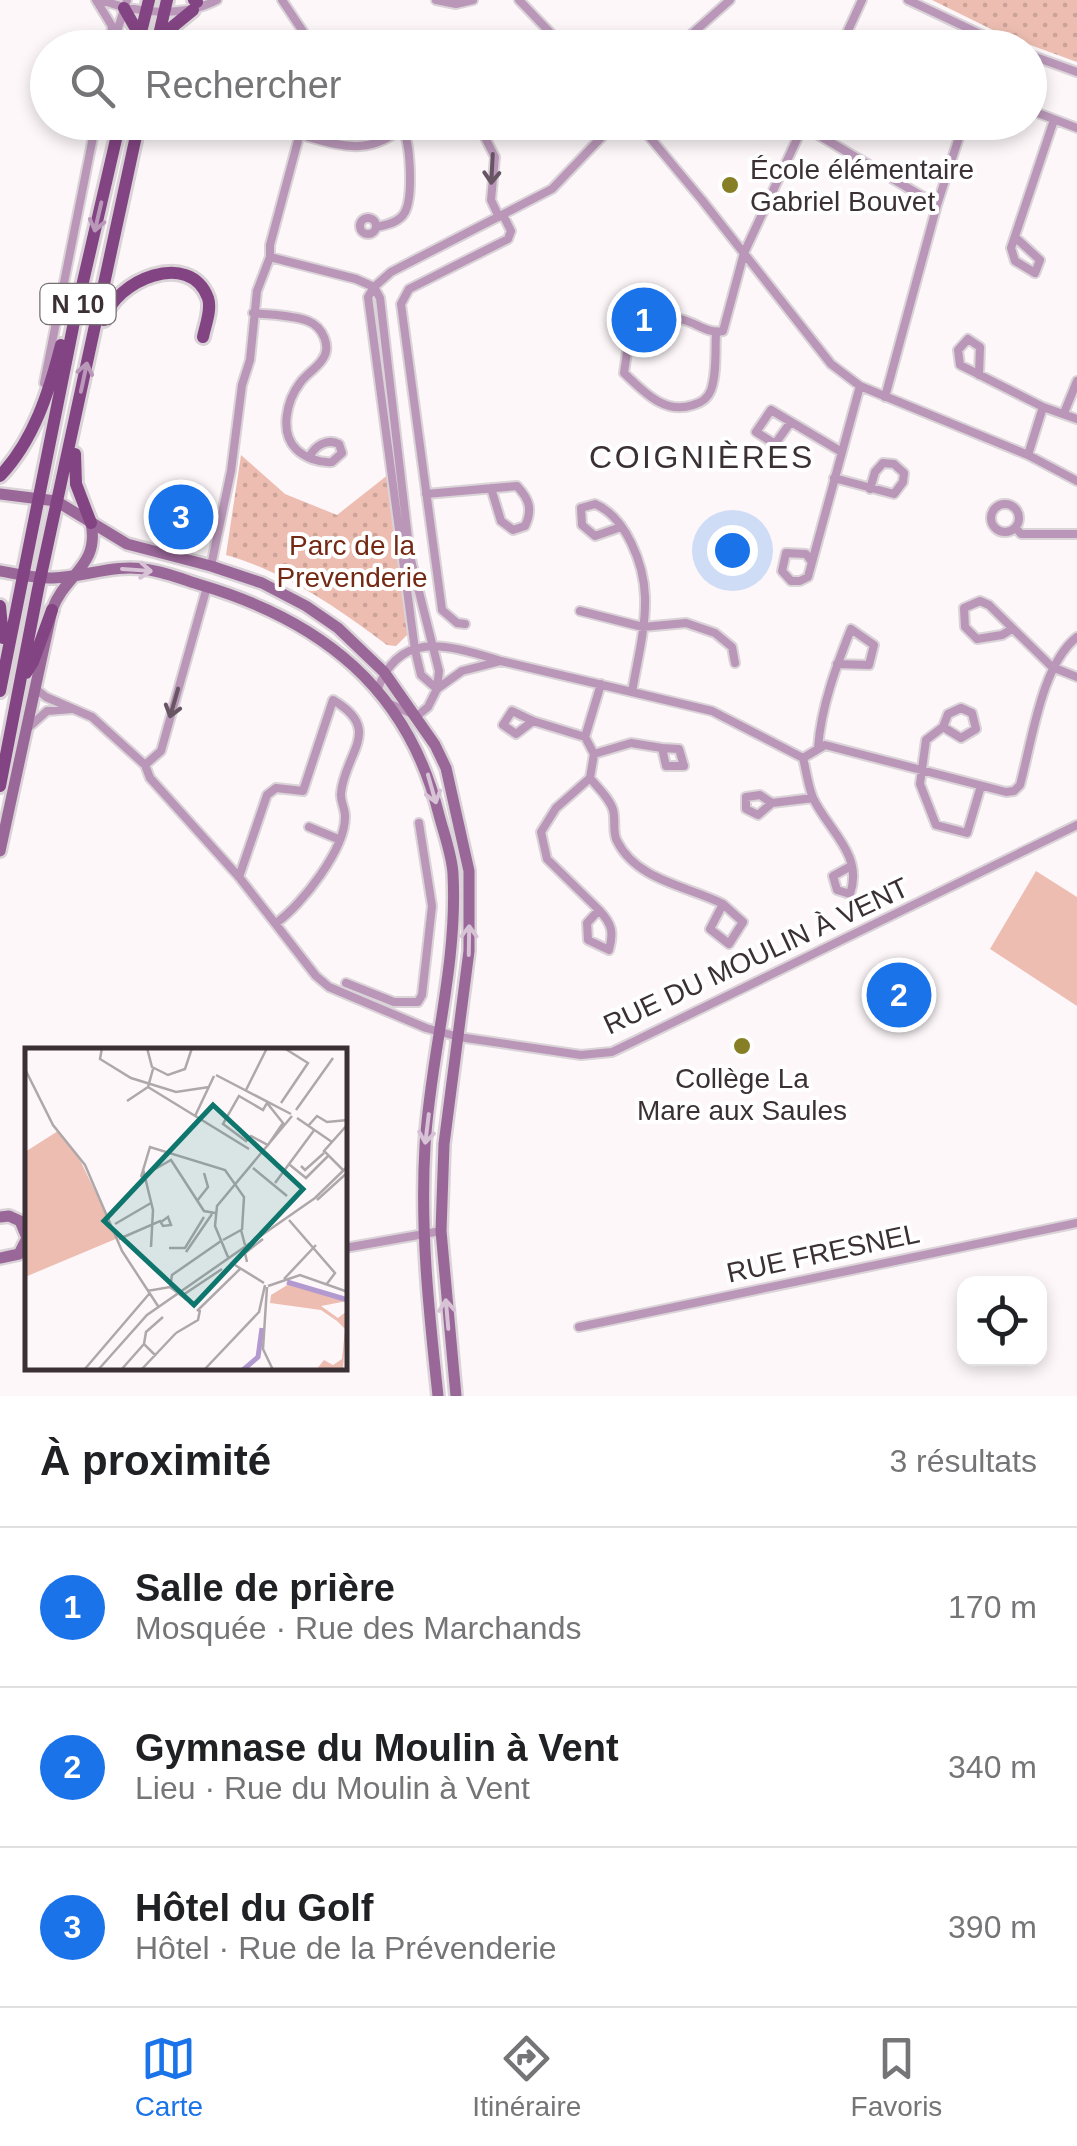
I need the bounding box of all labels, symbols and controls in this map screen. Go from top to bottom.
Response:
search box [30,30,1047,140]
icon: search [65,58,120,113]
text: Rechercher [145,64,341,106]
one-way arrow [482,152,501,185]
place label: École élémentaire Gabriel Bouvet [750,154,974,217]
marker: École élémentaire Gabriel Bouvet [719,174,741,196]
one-way arrow [88,201,106,233]
pin: 1 [612,282,676,358]
road number: N 10 [40,284,116,324]
one-way arrow [76,362,95,394]
district label: COIGNIÈRES [589,439,815,475]
pin: 3 [148,480,214,554]
your location [707,525,758,576]
park label: Parc de la Prevenderie [277,530,427,593]
one-way arrow [120,560,153,579]
one-way arrow [164,687,183,718]
one-way arrow [424,773,442,804]
street label: RUE DU MOULIN À VENT [599,872,913,1040]
one-way arrow [459,924,478,957]
pin: 2 [866,958,932,1032]
marker: Collège La Mare aux Saules [731,1035,753,1057]
inset map [25,1048,348,1371]
place label: Collège La Mare aux Saules [637,1063,847,1126]
one-way arrow [417,1113,436,1145]
street label: RUE FRESNEL [724,1217,922,1289]
map controls [957,1276,1047,1366]
button: locate [957,1276,1047,1366]
one-way arrow [438,1298,457,1330]
text: À proximité [40,1437,271,1484]
text: 3 résultats [889,1443,1037,1479]
text: Salle de prière [135,1567,395,1609]
text: 1 [64,1589,81,1625]
text: 170 m [948,1589,1037,1625]
text: Mosquée · Rue des Marchands [135,1610,581,1646]
text: Gymnase du Moulin à Vent [135,1727,619,1769]
text: 2 [64,1749,81,1785]
text: 340 m [948,1749,1037,1785]
text: Lieu · Rue du Moulin à Vent [135,1770,530,1806]
text: Hôtel du Golf [135,1887,374,1929]
text: 3 [64,1909,81,1945]
text: 390 m [948,1909,1037,1945]
text: Hôtel · Rue de la Prévenderie [135,1930,557,1966]
tab: Carte [135,2031,203,2123]
tab: Itinéraire [472,2031,581,2123]
tab: Favoris [851,2031,942,2123]

